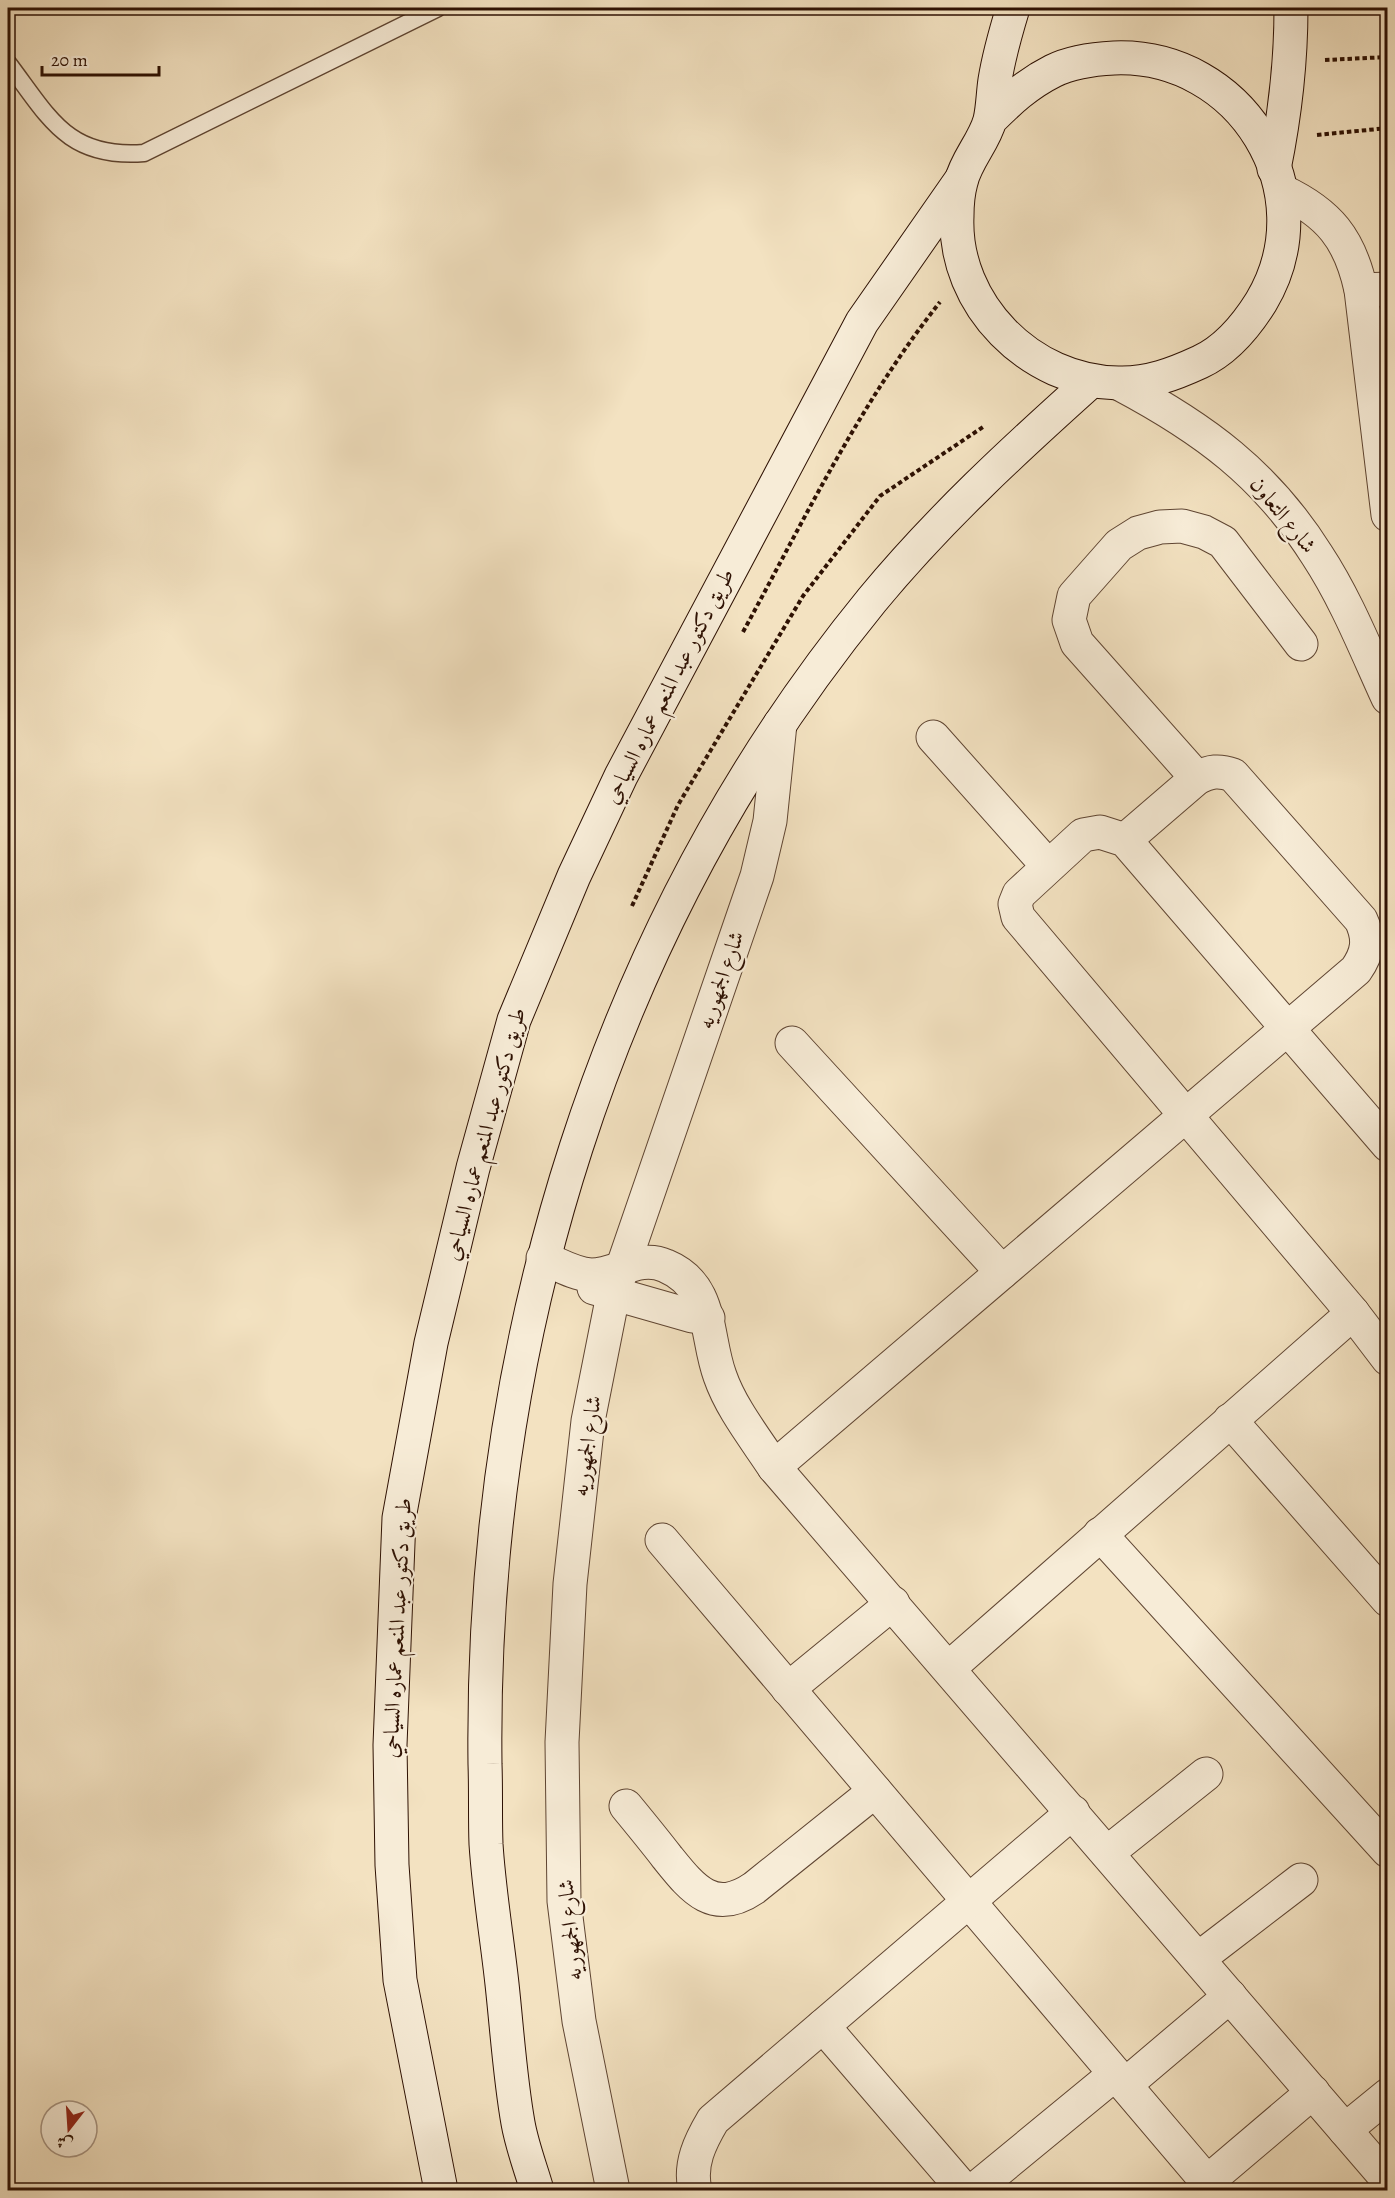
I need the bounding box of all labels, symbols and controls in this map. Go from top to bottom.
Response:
scale bar [42,39,159,77]
text: 20 m [51,48,88,72]
street label: شارع التعاون [1240,470,1323,562]
street label: طريق دكتور عبد المنعم عماره السياحي [596,563,746,811]
street label: شارع الجمهوريه [690,927,755,1034]
street label: طريق دكتور عبد المنعم عماره السياحي [437,1004,538,1265]
street label: شارع الجمهوريه [565,1394,612,1499]
street label: طريق دكتور عبد المنعم عماره السياحي [375,1497,424,1759]
street label: شارع الجمهوريه [551,1878,592,1982]
north arrow [39,2099,99,2159]
text: ش [54,2130,76,2155]

